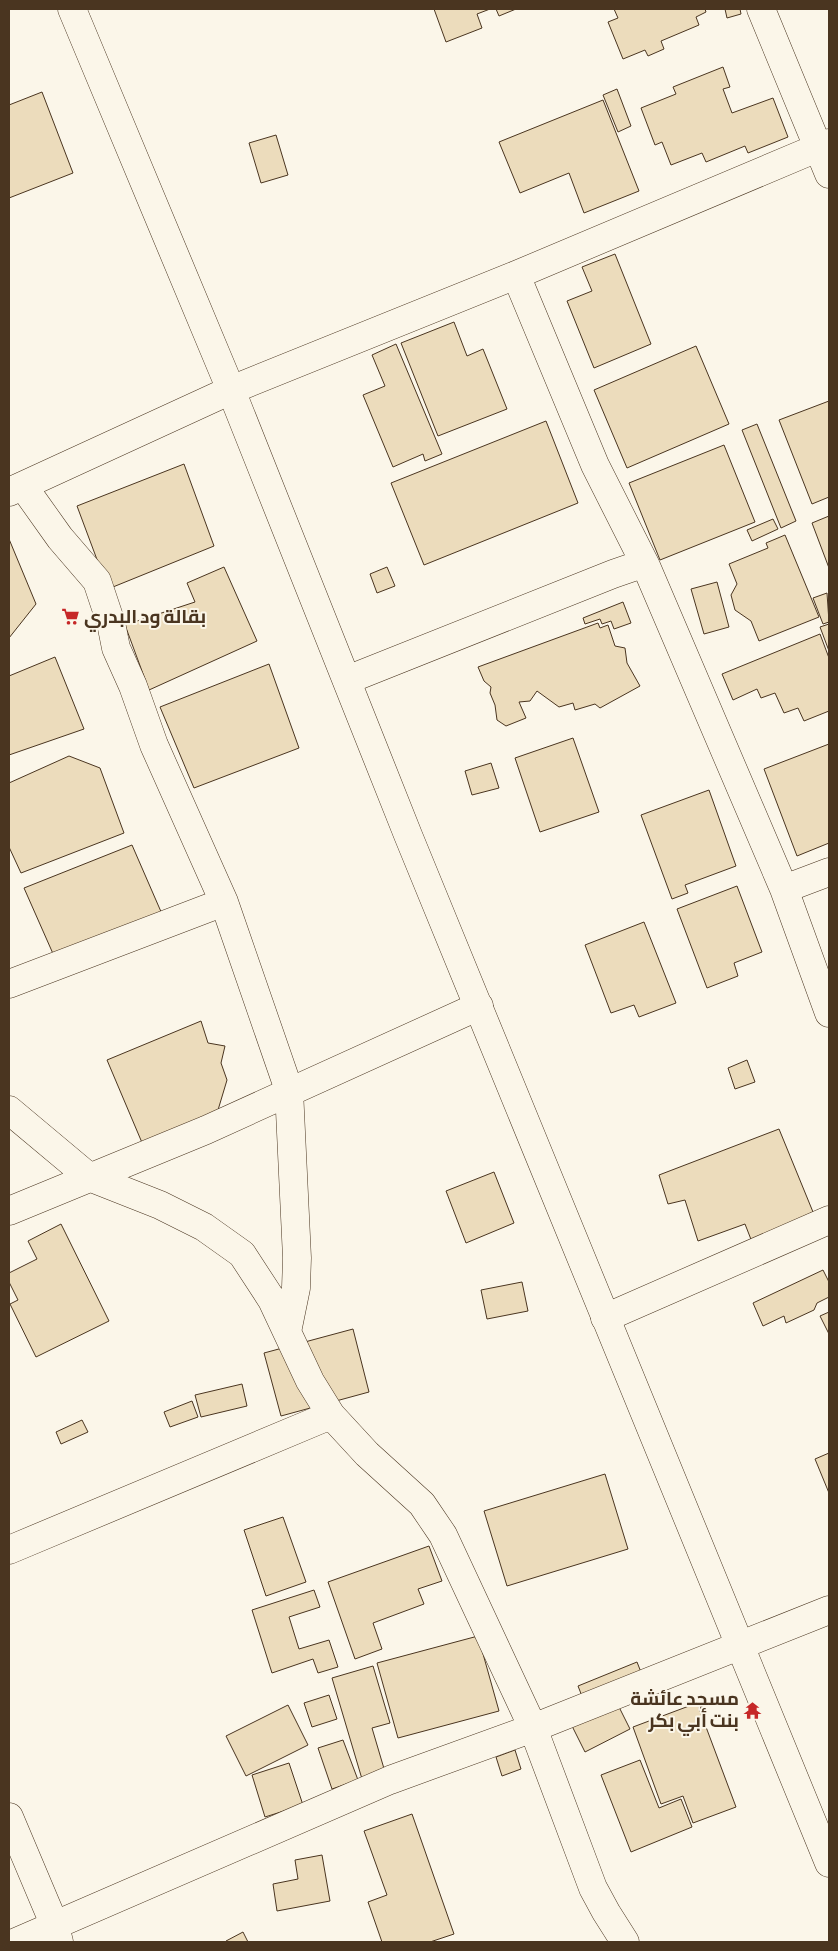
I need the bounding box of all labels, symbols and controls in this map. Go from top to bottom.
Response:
supermarket icon: بقالة ود البدري [60,607,80,627]
place label: بقالة ود البدري [84,608,206,632]
place label: مسجد عائشة بنت أبي بكر [630,1689,739,1736]
temple icon: مسجد عائشة بنت أبي بكر [743,1700,763,1720]

